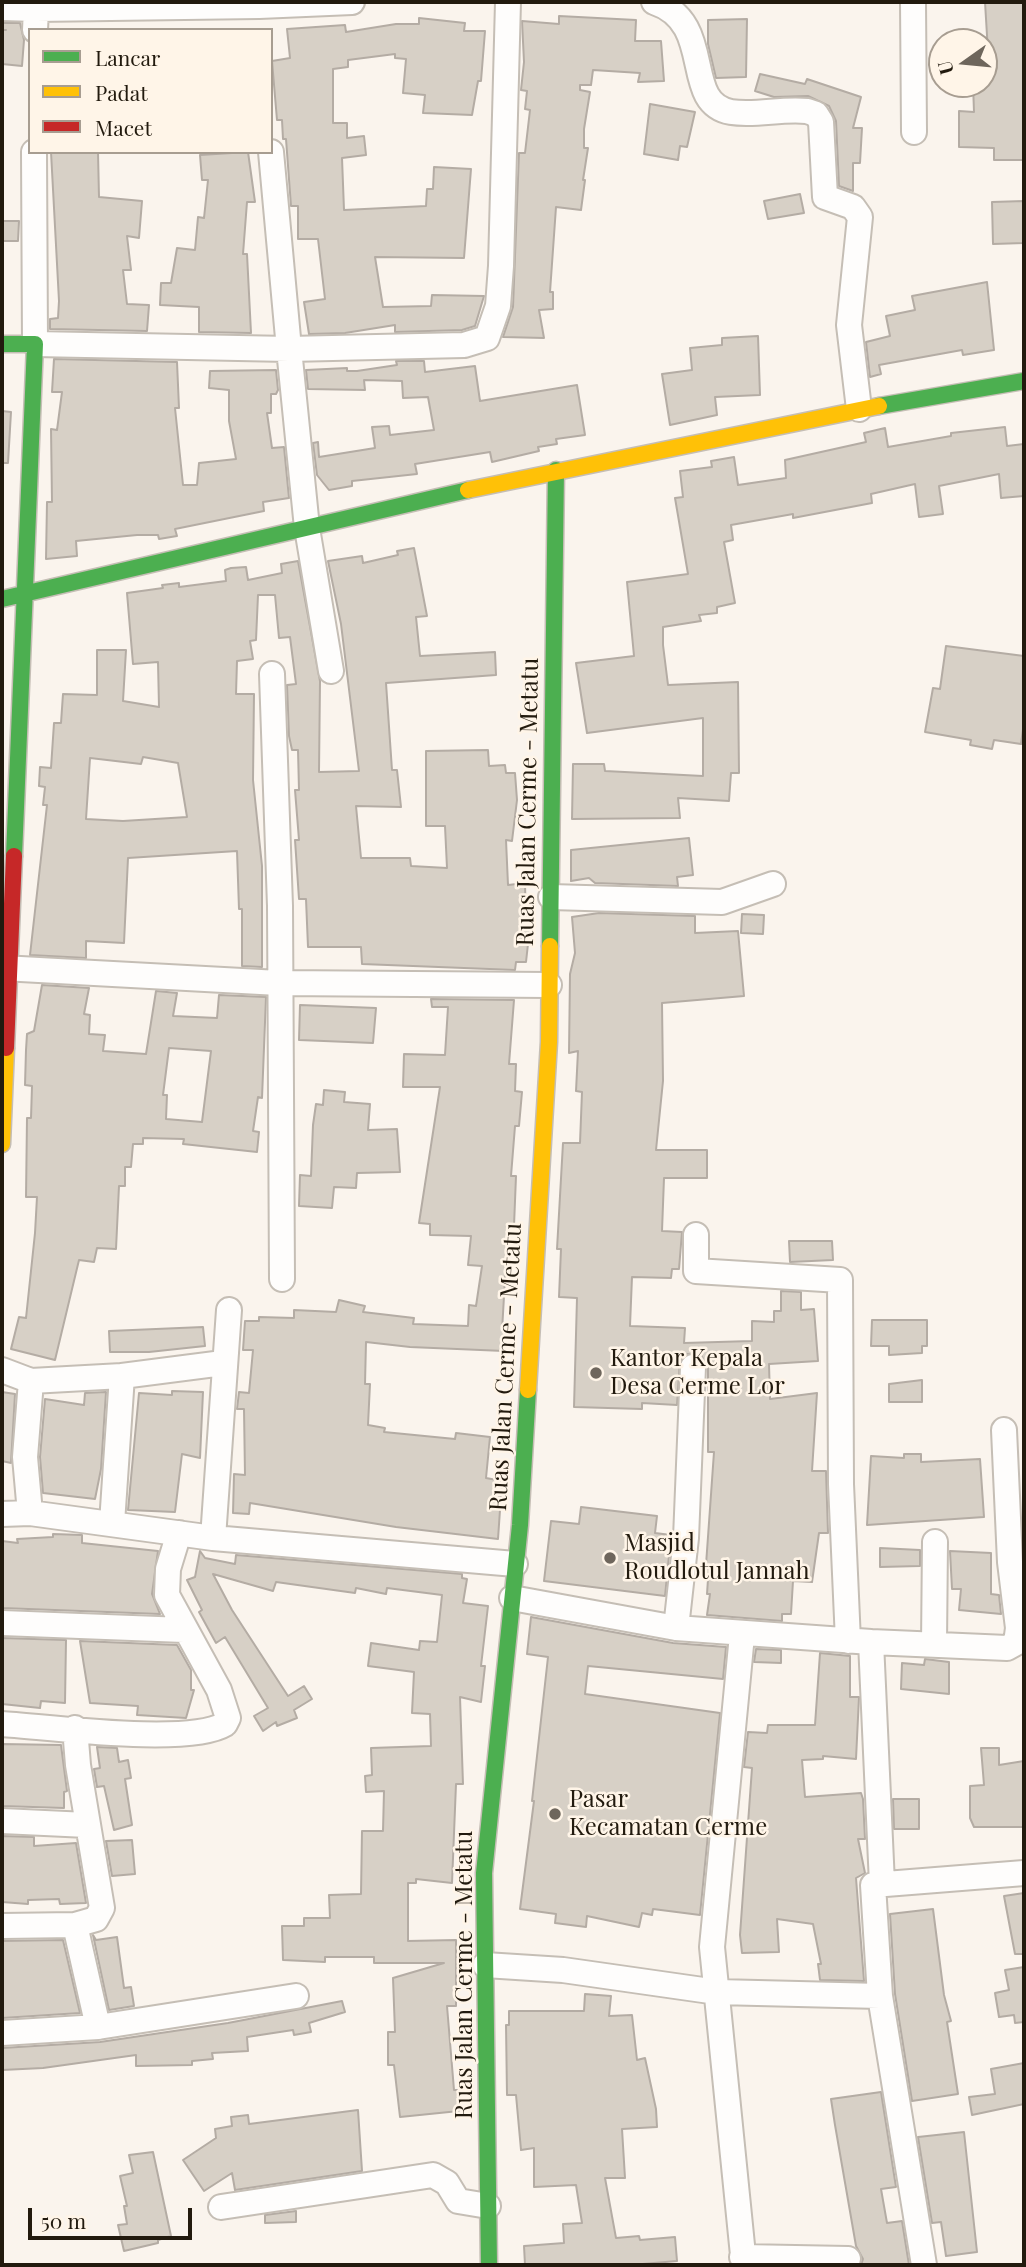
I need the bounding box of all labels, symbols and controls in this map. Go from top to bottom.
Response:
legend [28,28,273,154]
north arrow [928,28,998,98]
text: Lancar [95,43,160,71]
text: U [930,58,959,78]
text: Padat [95,78,148,106]
text: Macet [95,113,152,141]
street label: Ruas Jalan Cerme - Metatu [511,657,545,947]
street label: Ruas Jalan Cerme - Metatu [484,1222,528,1512]
place label: Kantor Kepala Desa Cerme Lor [610,1345,785,1401]
marker: Kantor Kepala Desa Cerme Lor [588,1365,604,1381]
place label: Masjid Roudlotul Jannah [624,1530,810,1586]
marker: Masjid Roudlotul Jannah [602,1550,618,1566]
place label: Pasar Kecamatan Cerme [569,1786,767,1842]
marker: Pasar Kecamatan Cerme [547,1806,563,1822]
street label: Ruas Jalan Cerme - Metatu [451,1831,479,2119]
scale bar [32,2194,196,2238]
text: 50 m [41,2206,86,2234]

